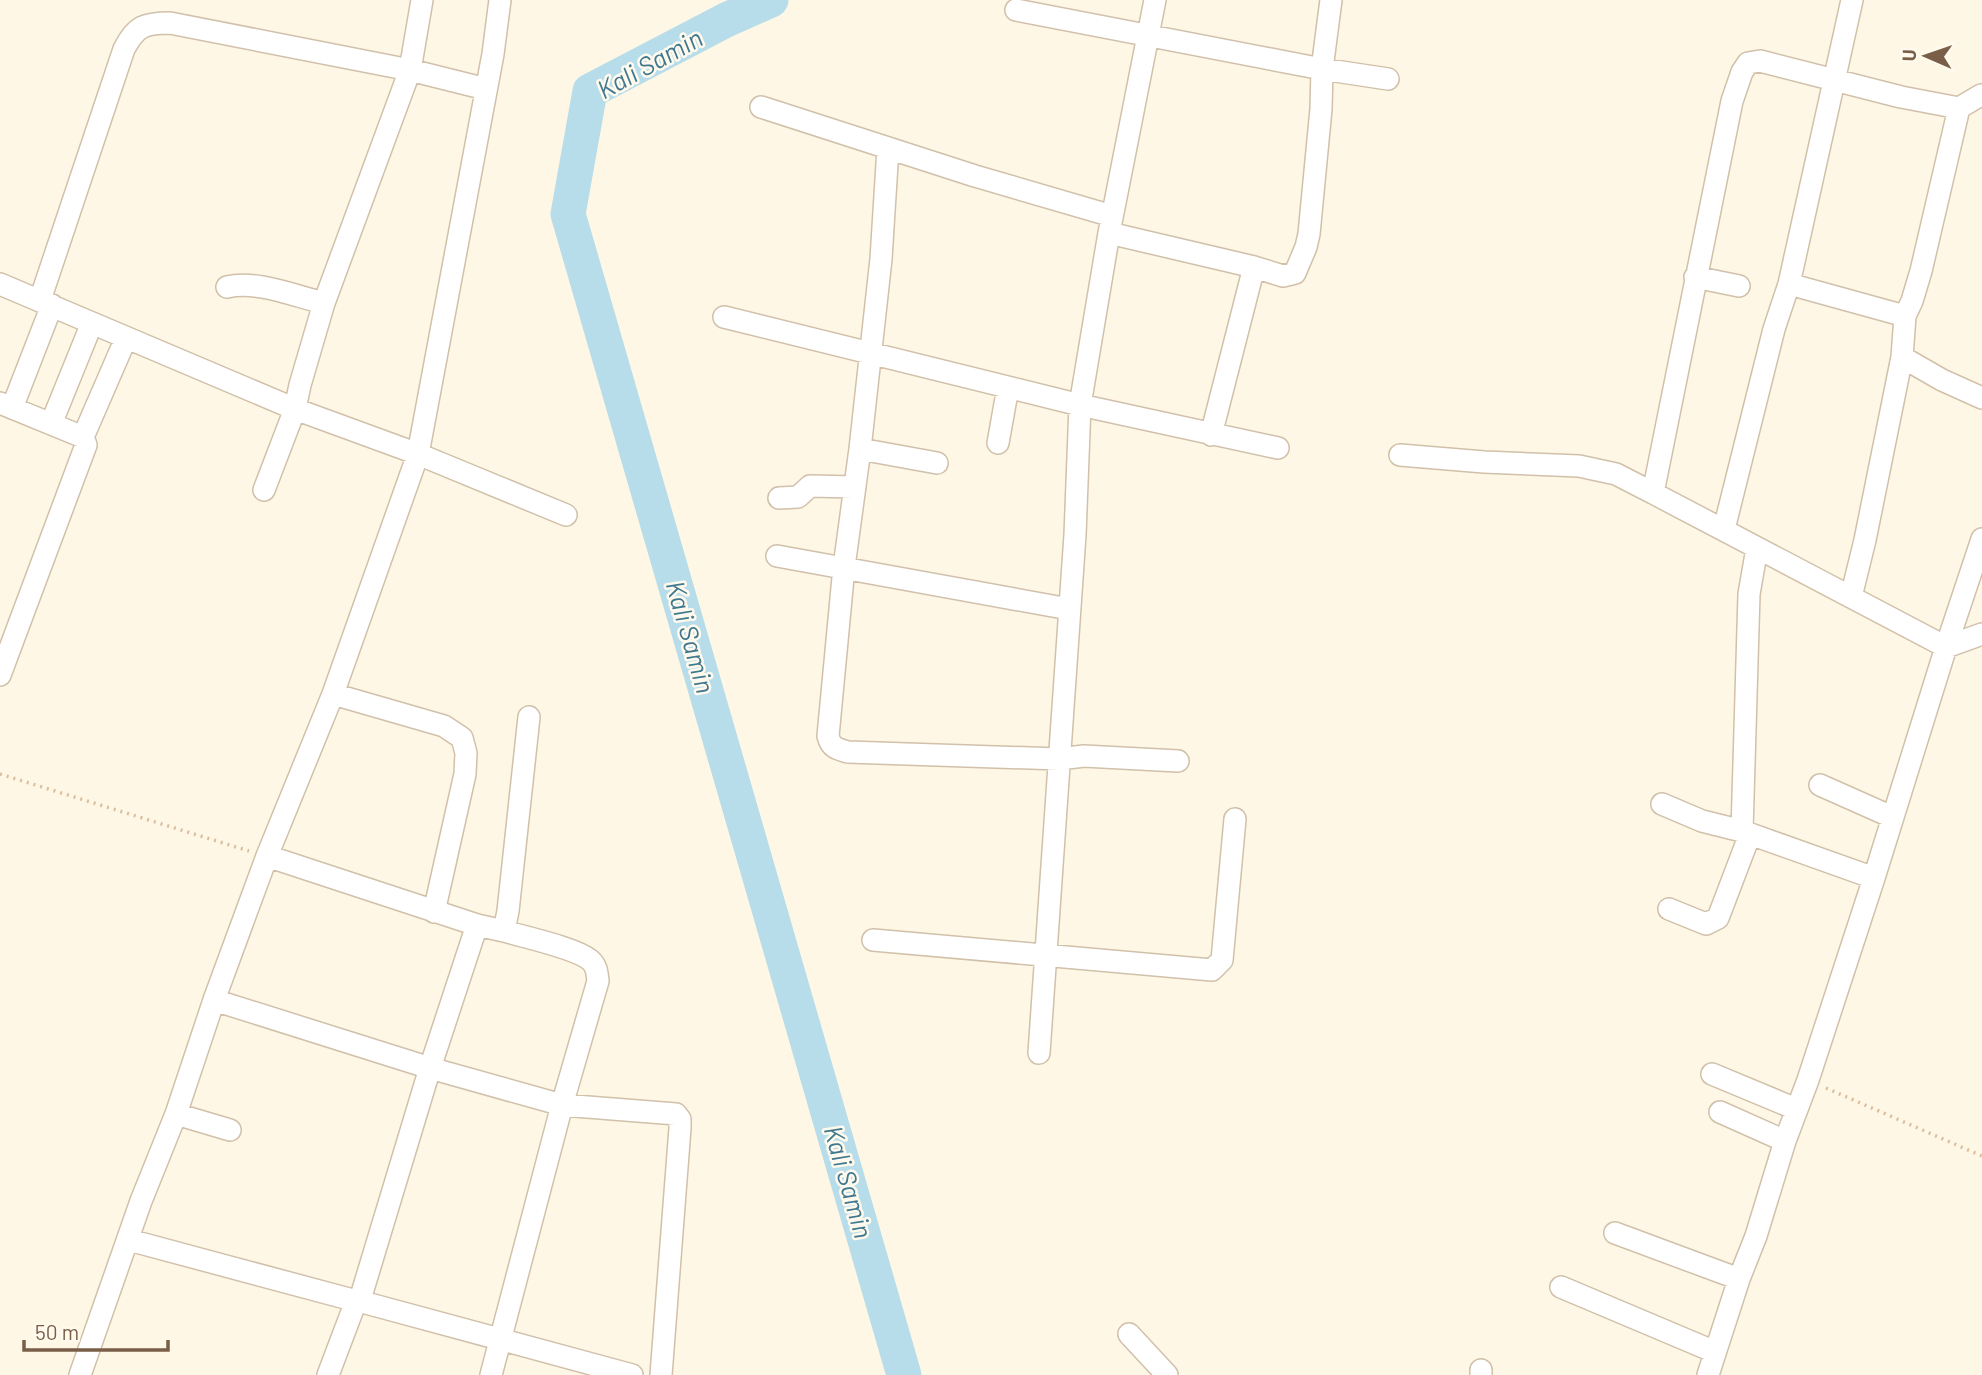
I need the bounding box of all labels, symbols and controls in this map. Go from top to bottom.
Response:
water label: Kali Samin [591,21,707,104]
north arrow [1891,21,1961,91]
text: U [1897,49,1920,62]
water label: Kali Samin [661,577,722,696]
water label: Kali Samin [819,1122,880,1241]
scale bar [24,1308,168,1352]
text: 50 m [35,1319,79,1344]

